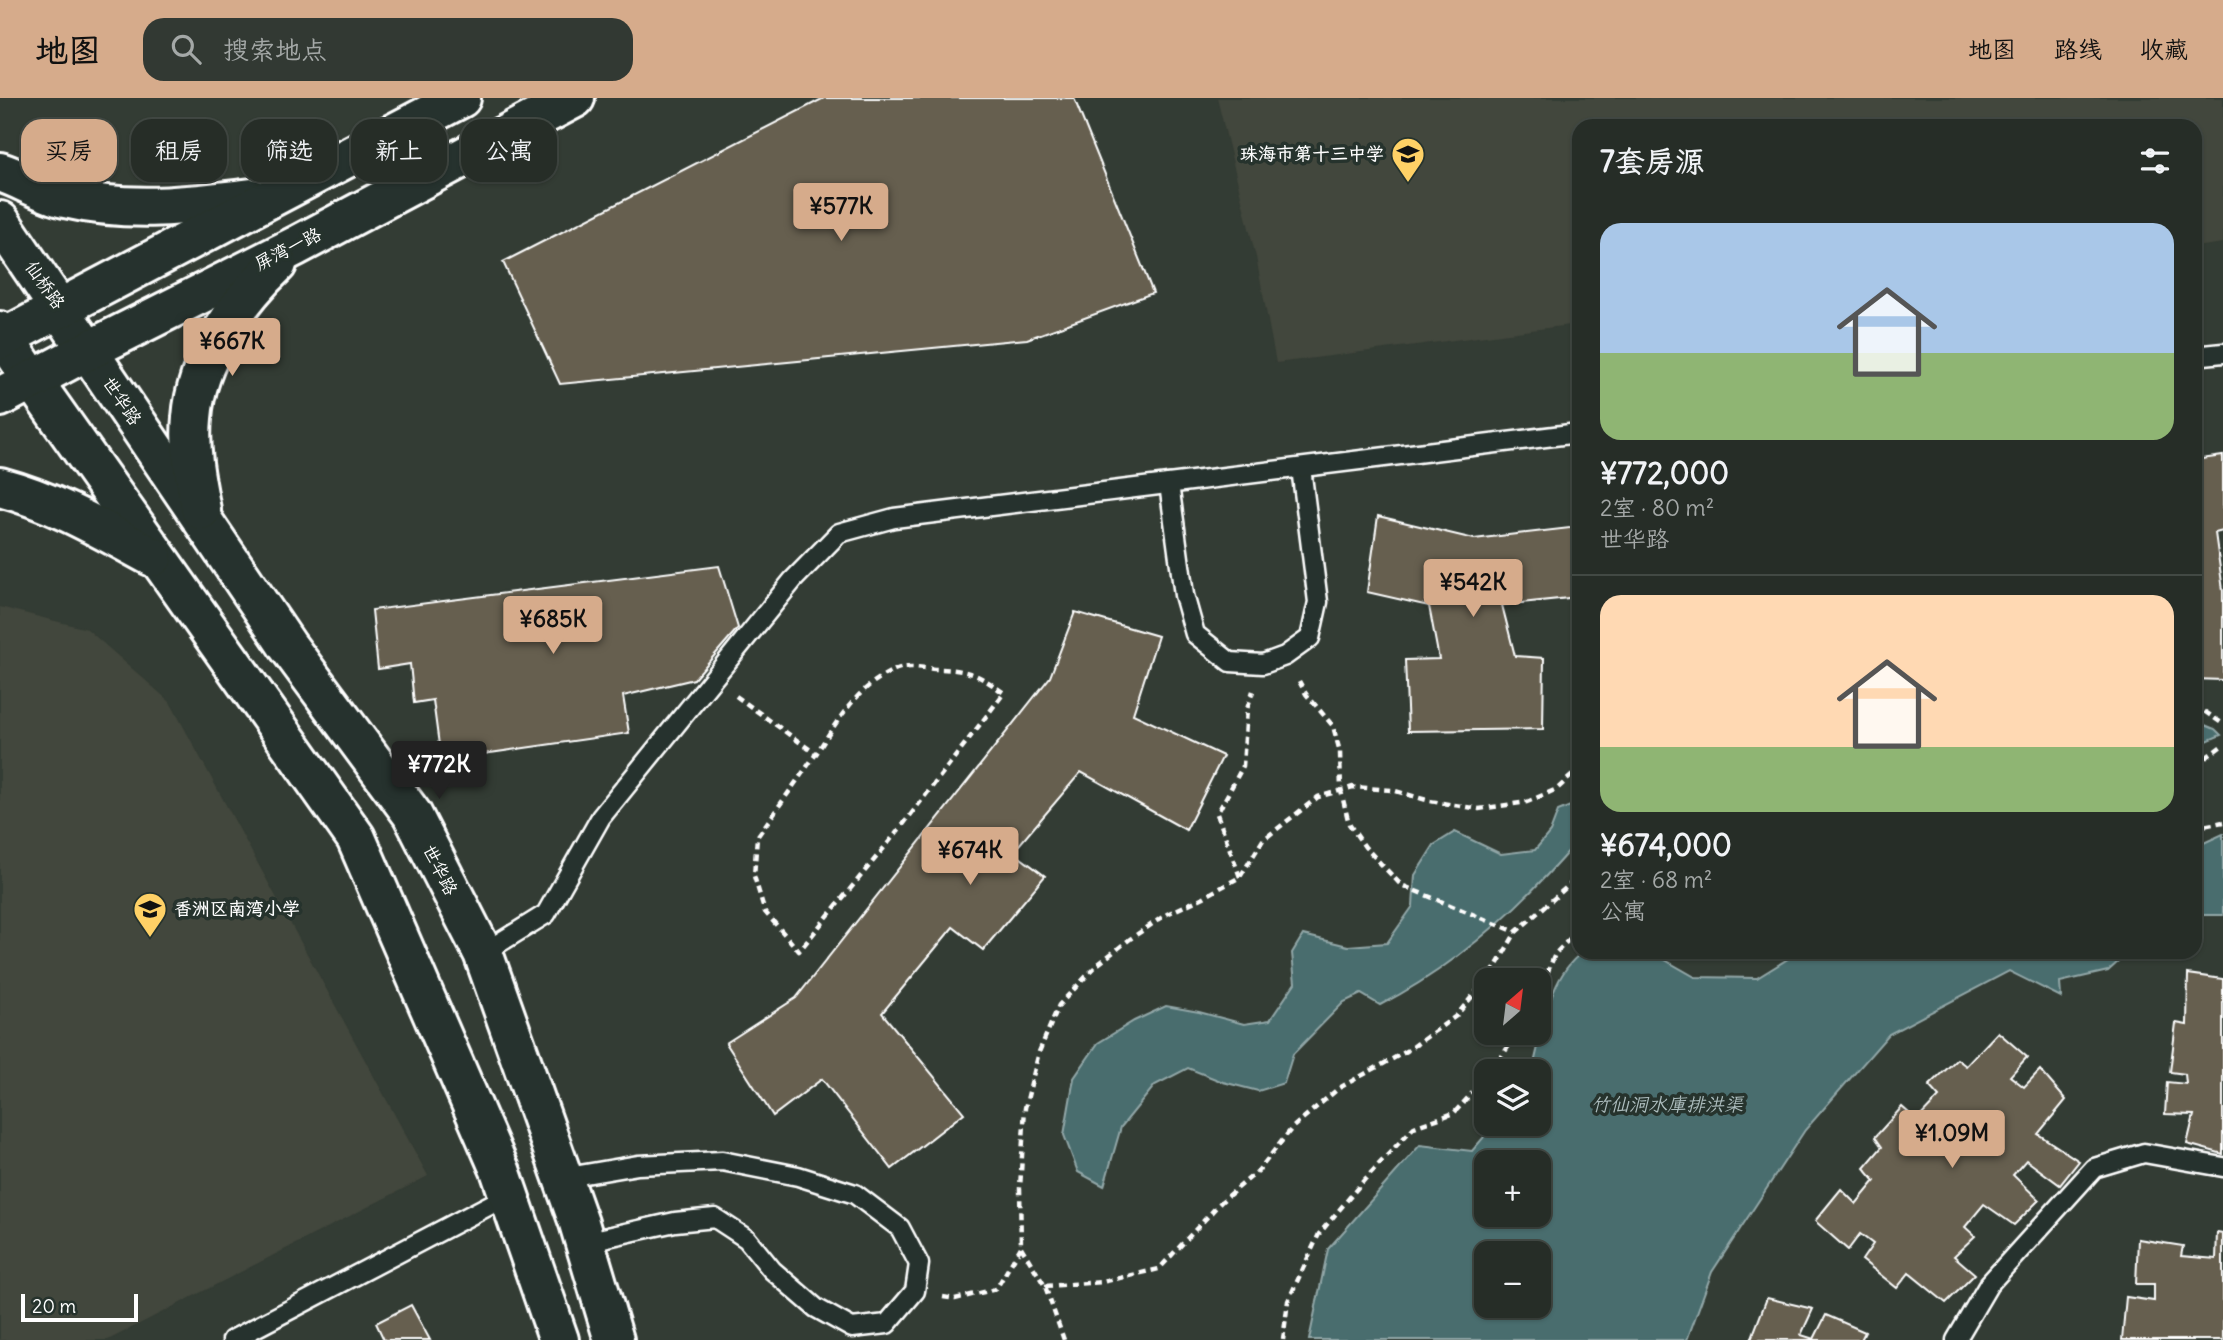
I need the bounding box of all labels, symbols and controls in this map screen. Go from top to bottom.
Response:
search box [143,18,633,81]
text: 地图 [35,29,101,71]
icon: search [167,30,205,68]
text: 搜索地点 [223,33,327,66]
text: 地图 [1968,34,2016,64]
text: 路线 [2054,34,2102,64]
text: 收藏 [2140,34,2188,64]
chip: 买房 [21,119,117,182]
chip: 租房 [131,119,227,182]
chip: 筛选 [241,119,337,182]
chip: 新上 [351,119,447,182]
chip: 公寓 [461,119,557,182]
school or university icon: 珠海市第十三中学 [1389,135,1427,184]
place label: 珠海市第十三中学 [1240,142,1384,165]
text: 7套房源 [1600,142,1705,180]
icon: filters [2136,142,2174,180]
pin: ¥577K [792,184,890,243]
text: ¥577K [809,191,873,220]
street label: 屏湾一路 [250,222,325,275]
street label: 仙桥路 [21,256,70,313]
icon: home [1824,269,1950,395]
pin: ¥667K [183,318,281,378]
text: ¥667K [199,326,265,355]
street label: 世华路 [98,372,147,430]
text: ¥772,000 [1600,454,1729,492]
text: 2室 · 80 m² [1600,493,1714,522]
text: 世华路 [1600,524,1669,553]
pin: ¥542K [1424,560,1522,619]
text: ¥542K [1440,567,1506,596]
pin: ¥685K [504,596,602,656]
text: ¥685K [519,604,587,633]
icon: home [1824,641,1950,767]
pin: ¥772K [390,742,488,801]
text: ¥772K [408,749,470,778]
text: ¥674,000 [1600,826,1732,864]
pin: ¥674K [921,828,1019,887]
text: ¥674K [938,835,1003,864]
street label: 世华路 [418,840,463,899]
text: 2室 · 68 m² [1600,865,1712,894]
school or university icon: 香洲区南湾小学 [131,890,169,939]
text: 公寓 [1600,896,1646,925]
place label: 香洲区南湾小学 [174,897,300,920]
north arrow [1474,968,1550,1045]
map controls [1474,968,1551,1318]
button: layers [1474,1059,1551,1136]
water label: 竹仙洞水庫排洪渠 [1591,1092,1745,1116]
pin: ¥1.09M [1895,1110,2009,1170]
text: ¥1.09M [1915,1118,1989,1147]
button: + [1474,1150,1551,1227]
button: − [1474,1241,1551,1318]
scale bar [21,1291,138,1323]
text: 20 m [32,1294,76,1318]

